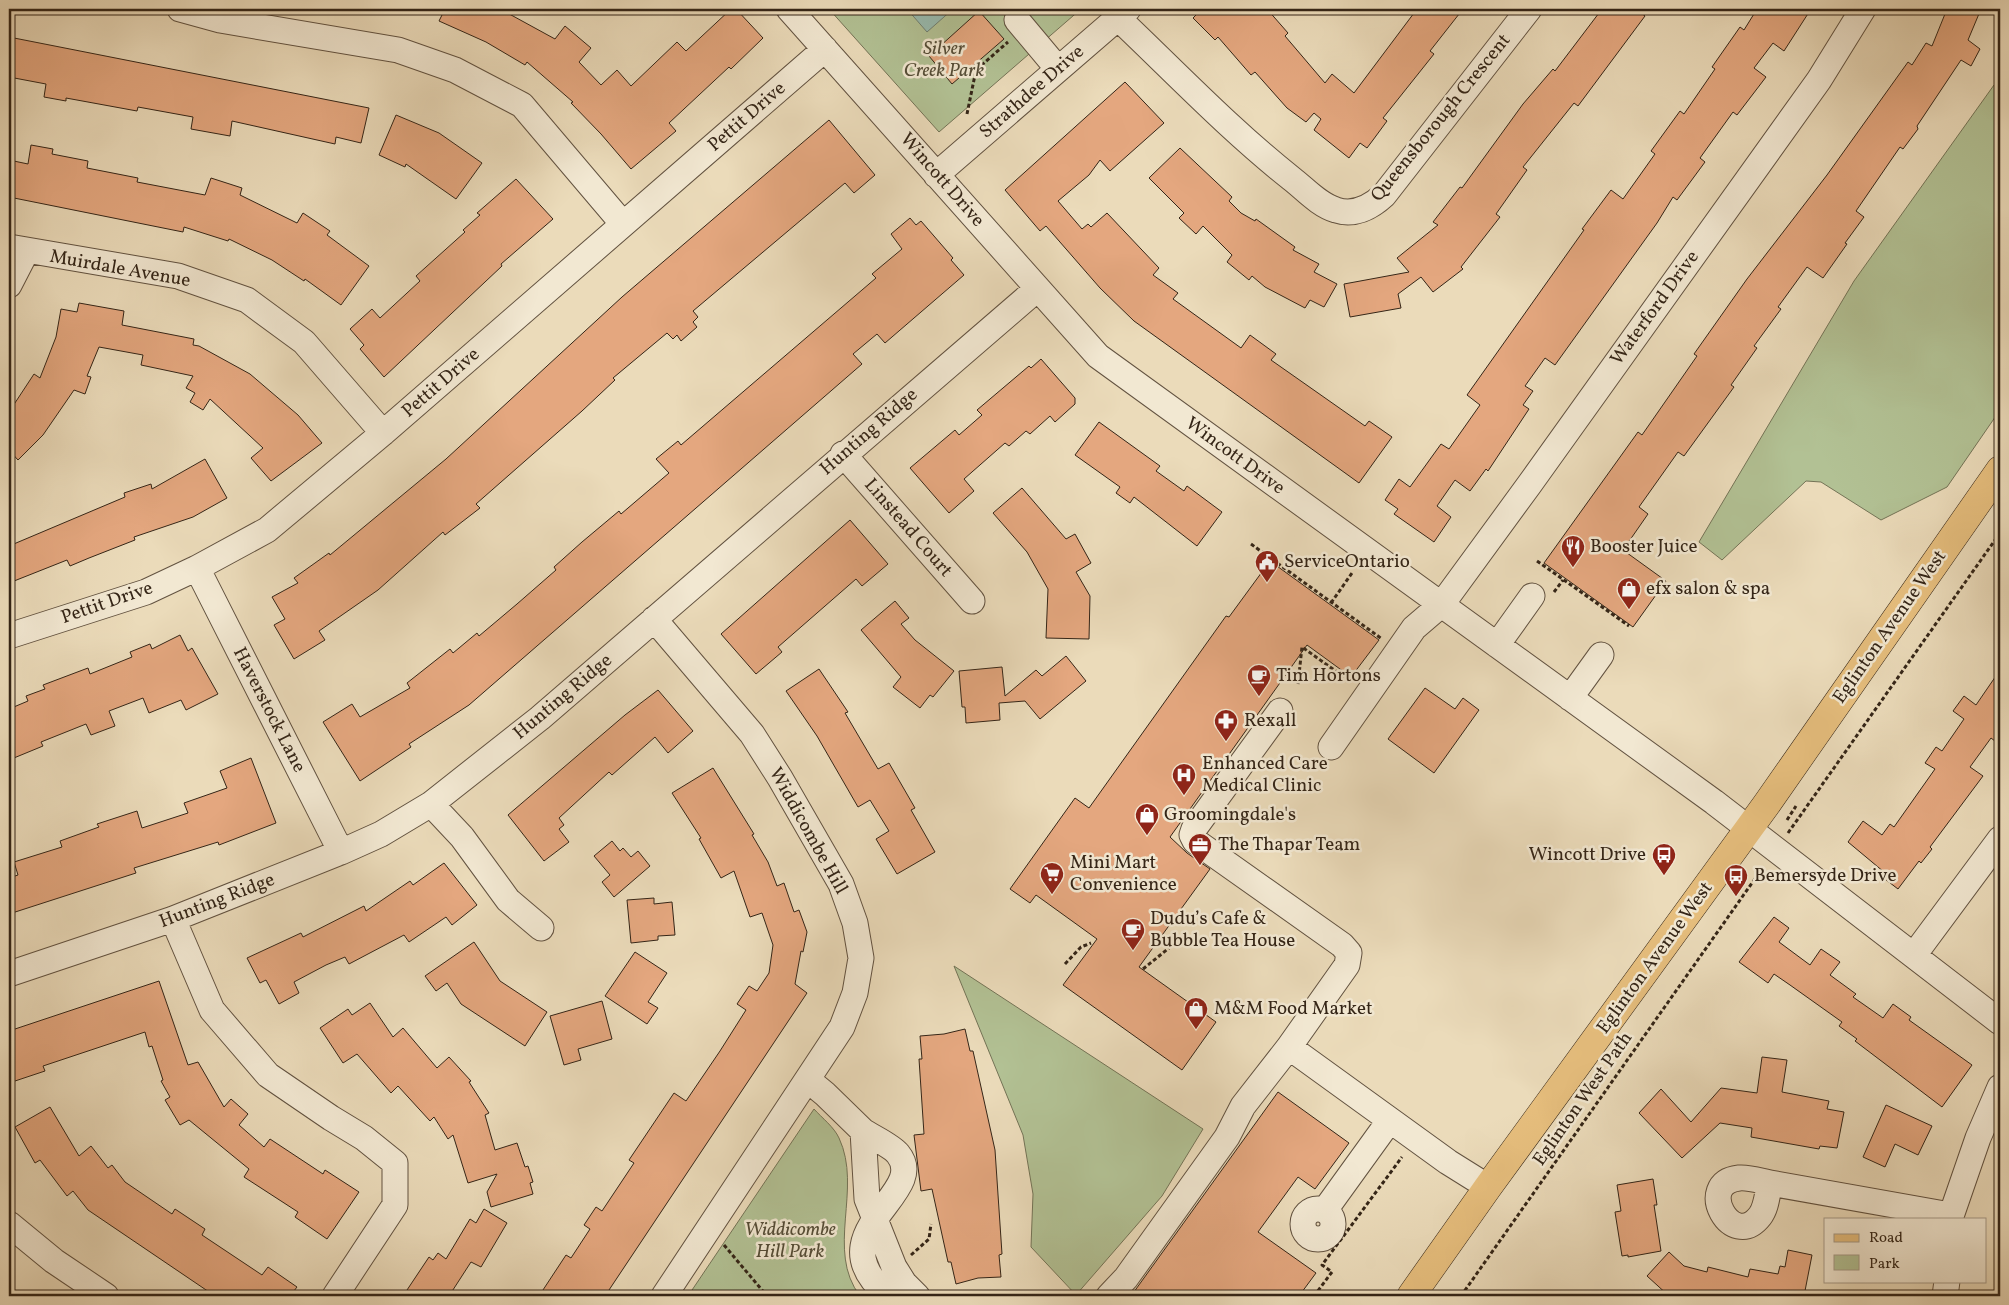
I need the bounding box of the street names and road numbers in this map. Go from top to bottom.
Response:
street label: Queensborough Crescent [1365,28,1517,207]
street label: Strathdee Drive [974,39,1090,145]
street label: Pettit Drive [702,76,792,158]
street label: Wincott Drive [894,127,990,233]
street label: Muirdale Avenue [48,244,192,294]
street label: Waterford Drive [1605,245,1705,371]
street label: Pettit Drive [396,342,486,424]
street label: Hunting Ridge [815,382,923,482]
street label: Wincott Drive [1180,411,1290,501]
street label: Linstead Court [858,473,958,583]
street label: Eglinton Avenue West [1827,545,1953,709]
street label: Pettit Drive [58,575,156,631]
street label: Haverstock Lane [226,643,312,777]
street label: Hunting Ridge [508,648,618,746]
street label: Widdicombe Hill [762,763,854,899]
street label: Hunting Ridge [156,867,278,935]
street label: Eglinton Avenue West [1591,876,1719,1039]
street label: Eglinton West Path [1527,1027,1639,1171]

